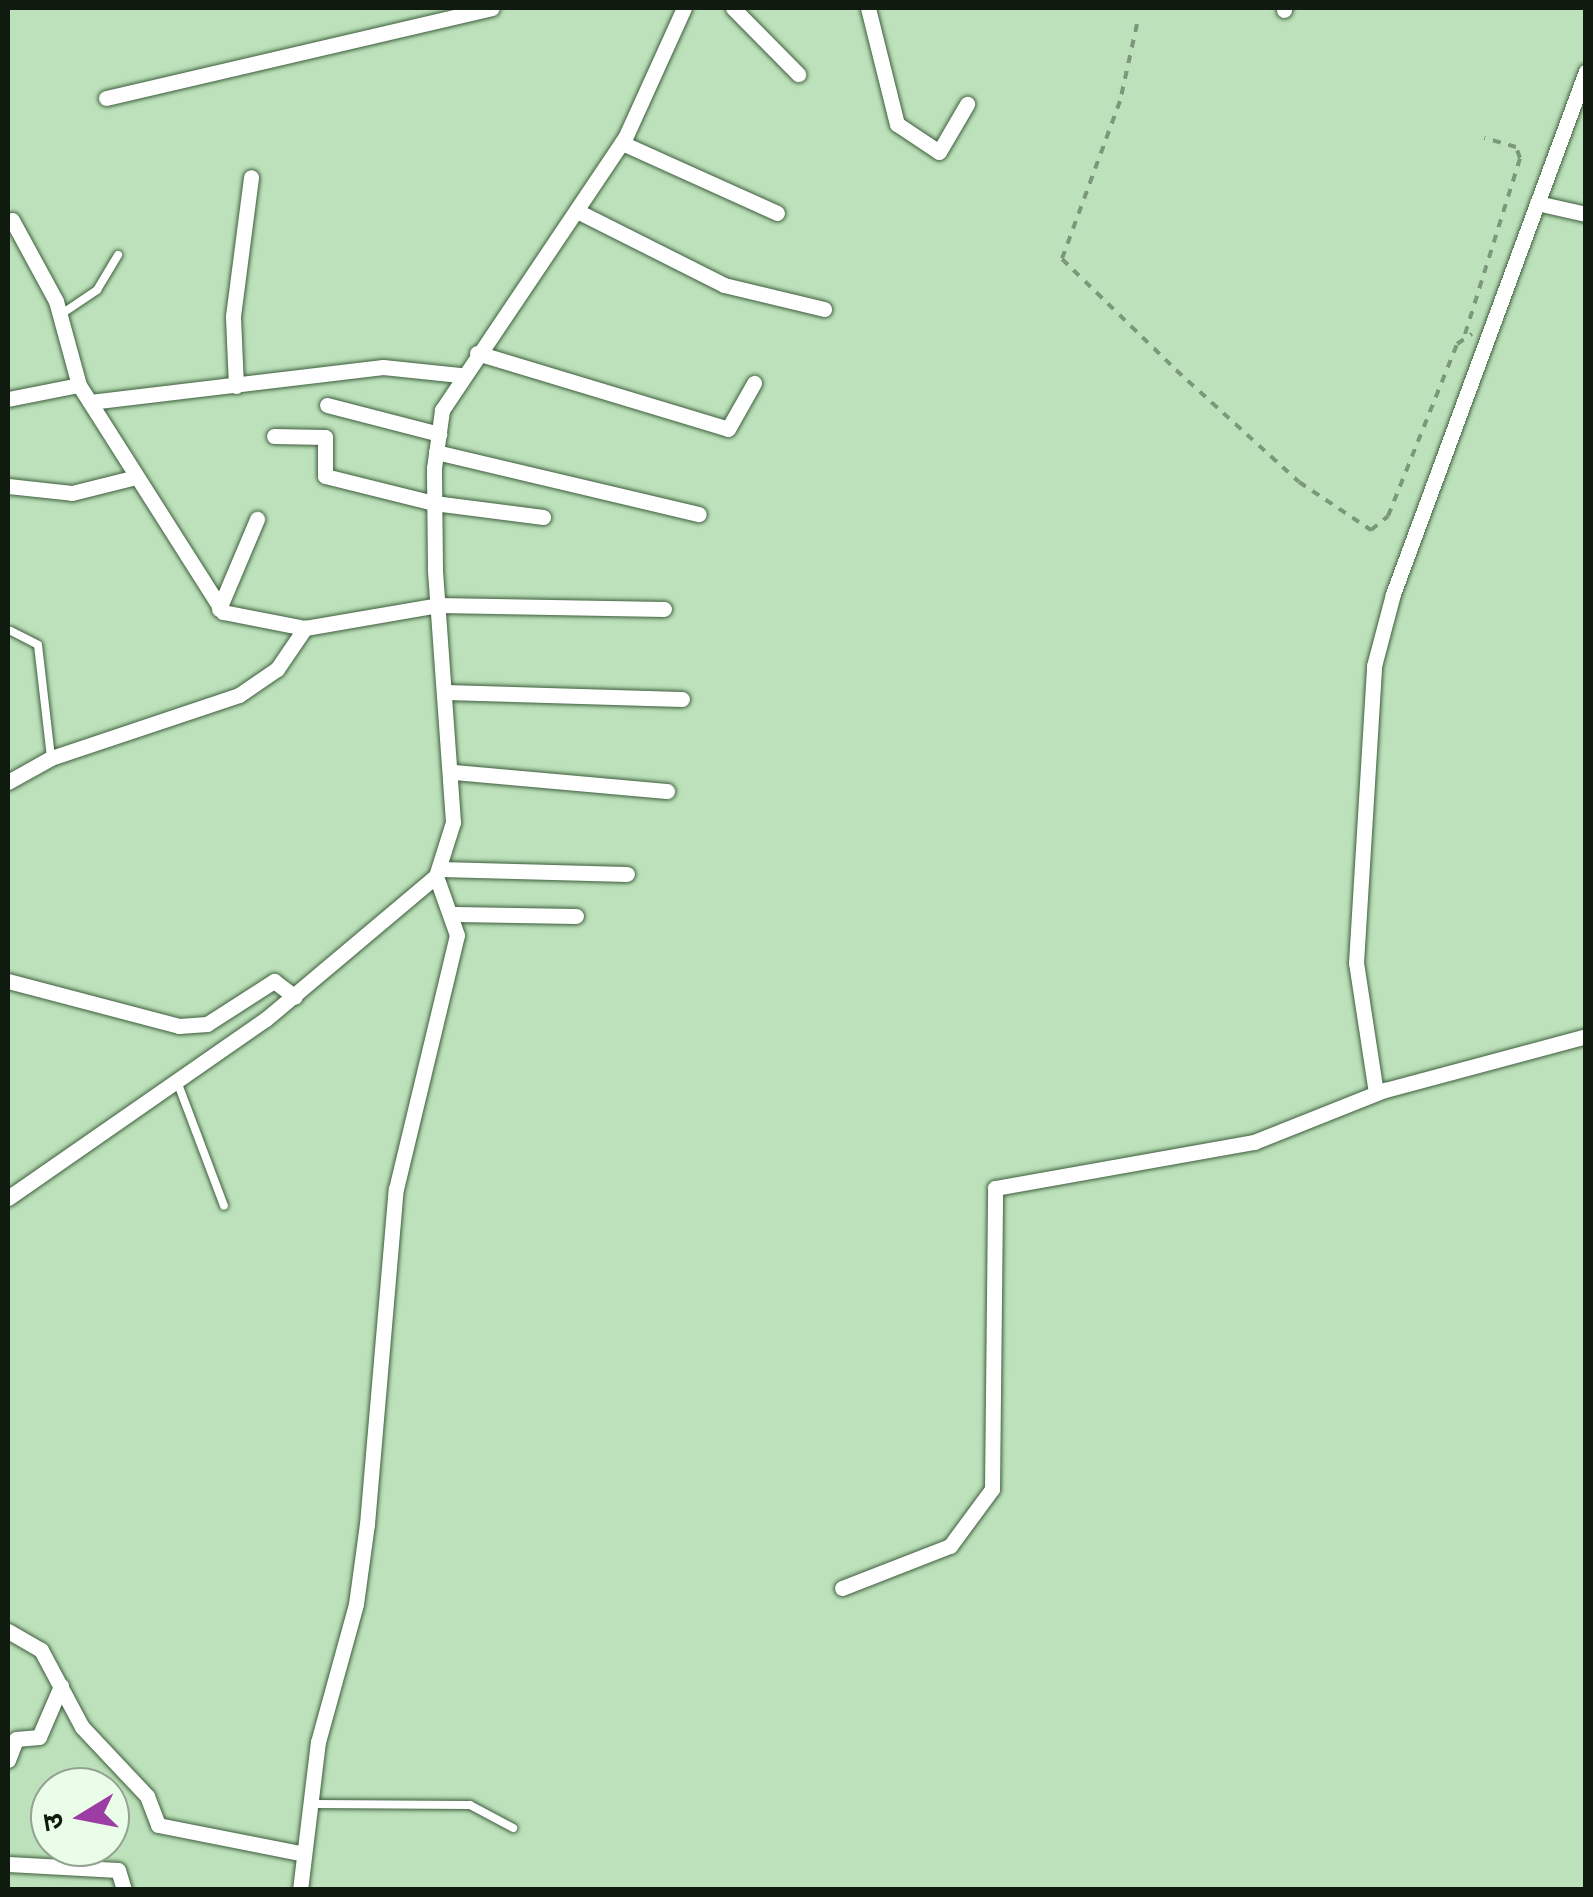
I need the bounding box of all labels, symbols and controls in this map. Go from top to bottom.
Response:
north arrow [30,1767,130,1867]
text: उ [33,1811,72,1833]

